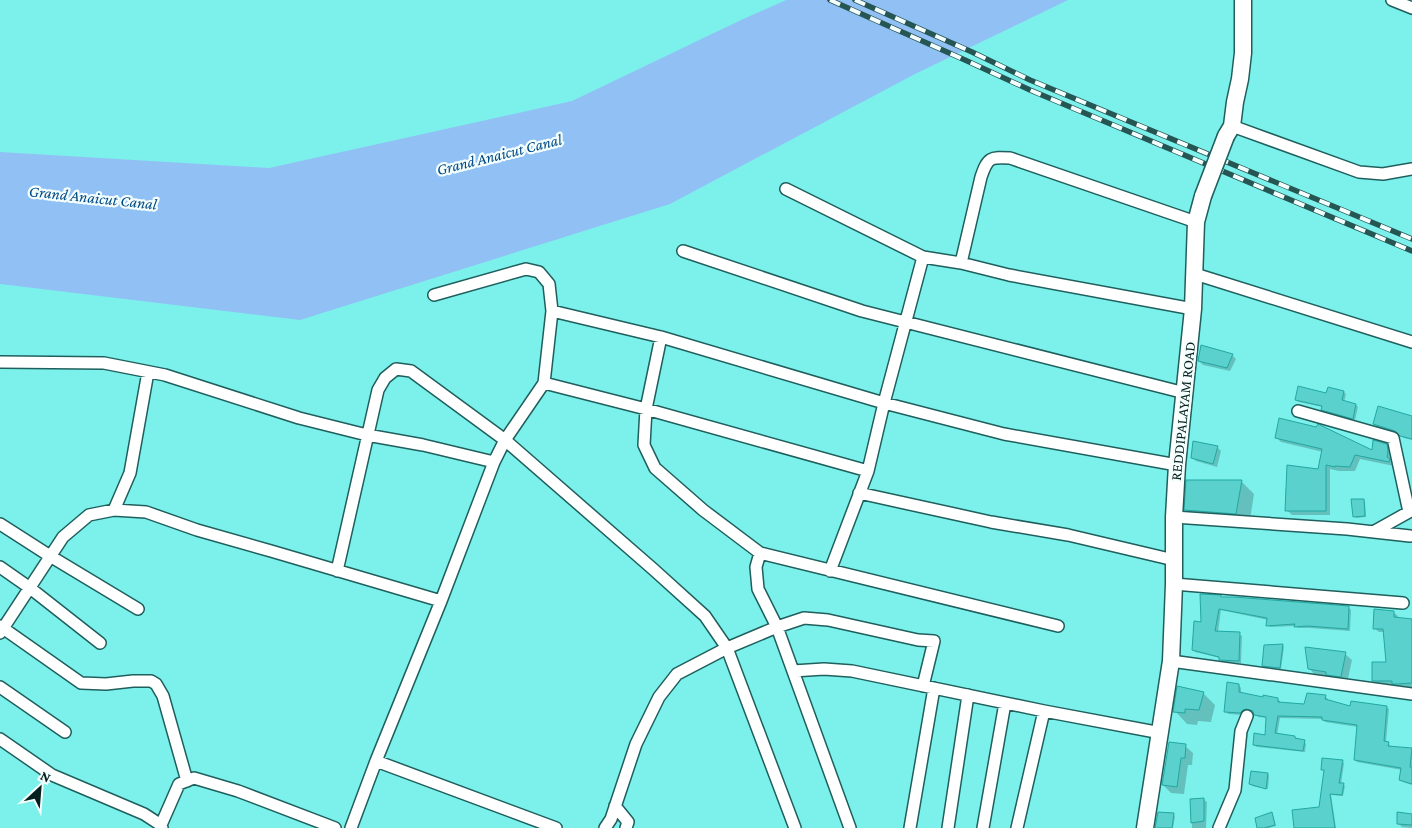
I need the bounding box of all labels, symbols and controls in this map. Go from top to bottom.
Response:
water label: Grand Anaicut Canal [435,130,564,178]
water label: Grand Anaicut Canal [28,182,159,213]
street label: REDDIPALAYAM ROAD [1168,341,1198,481]
north arrow [15,763,65,813]
text: N [38,767,54,786]

